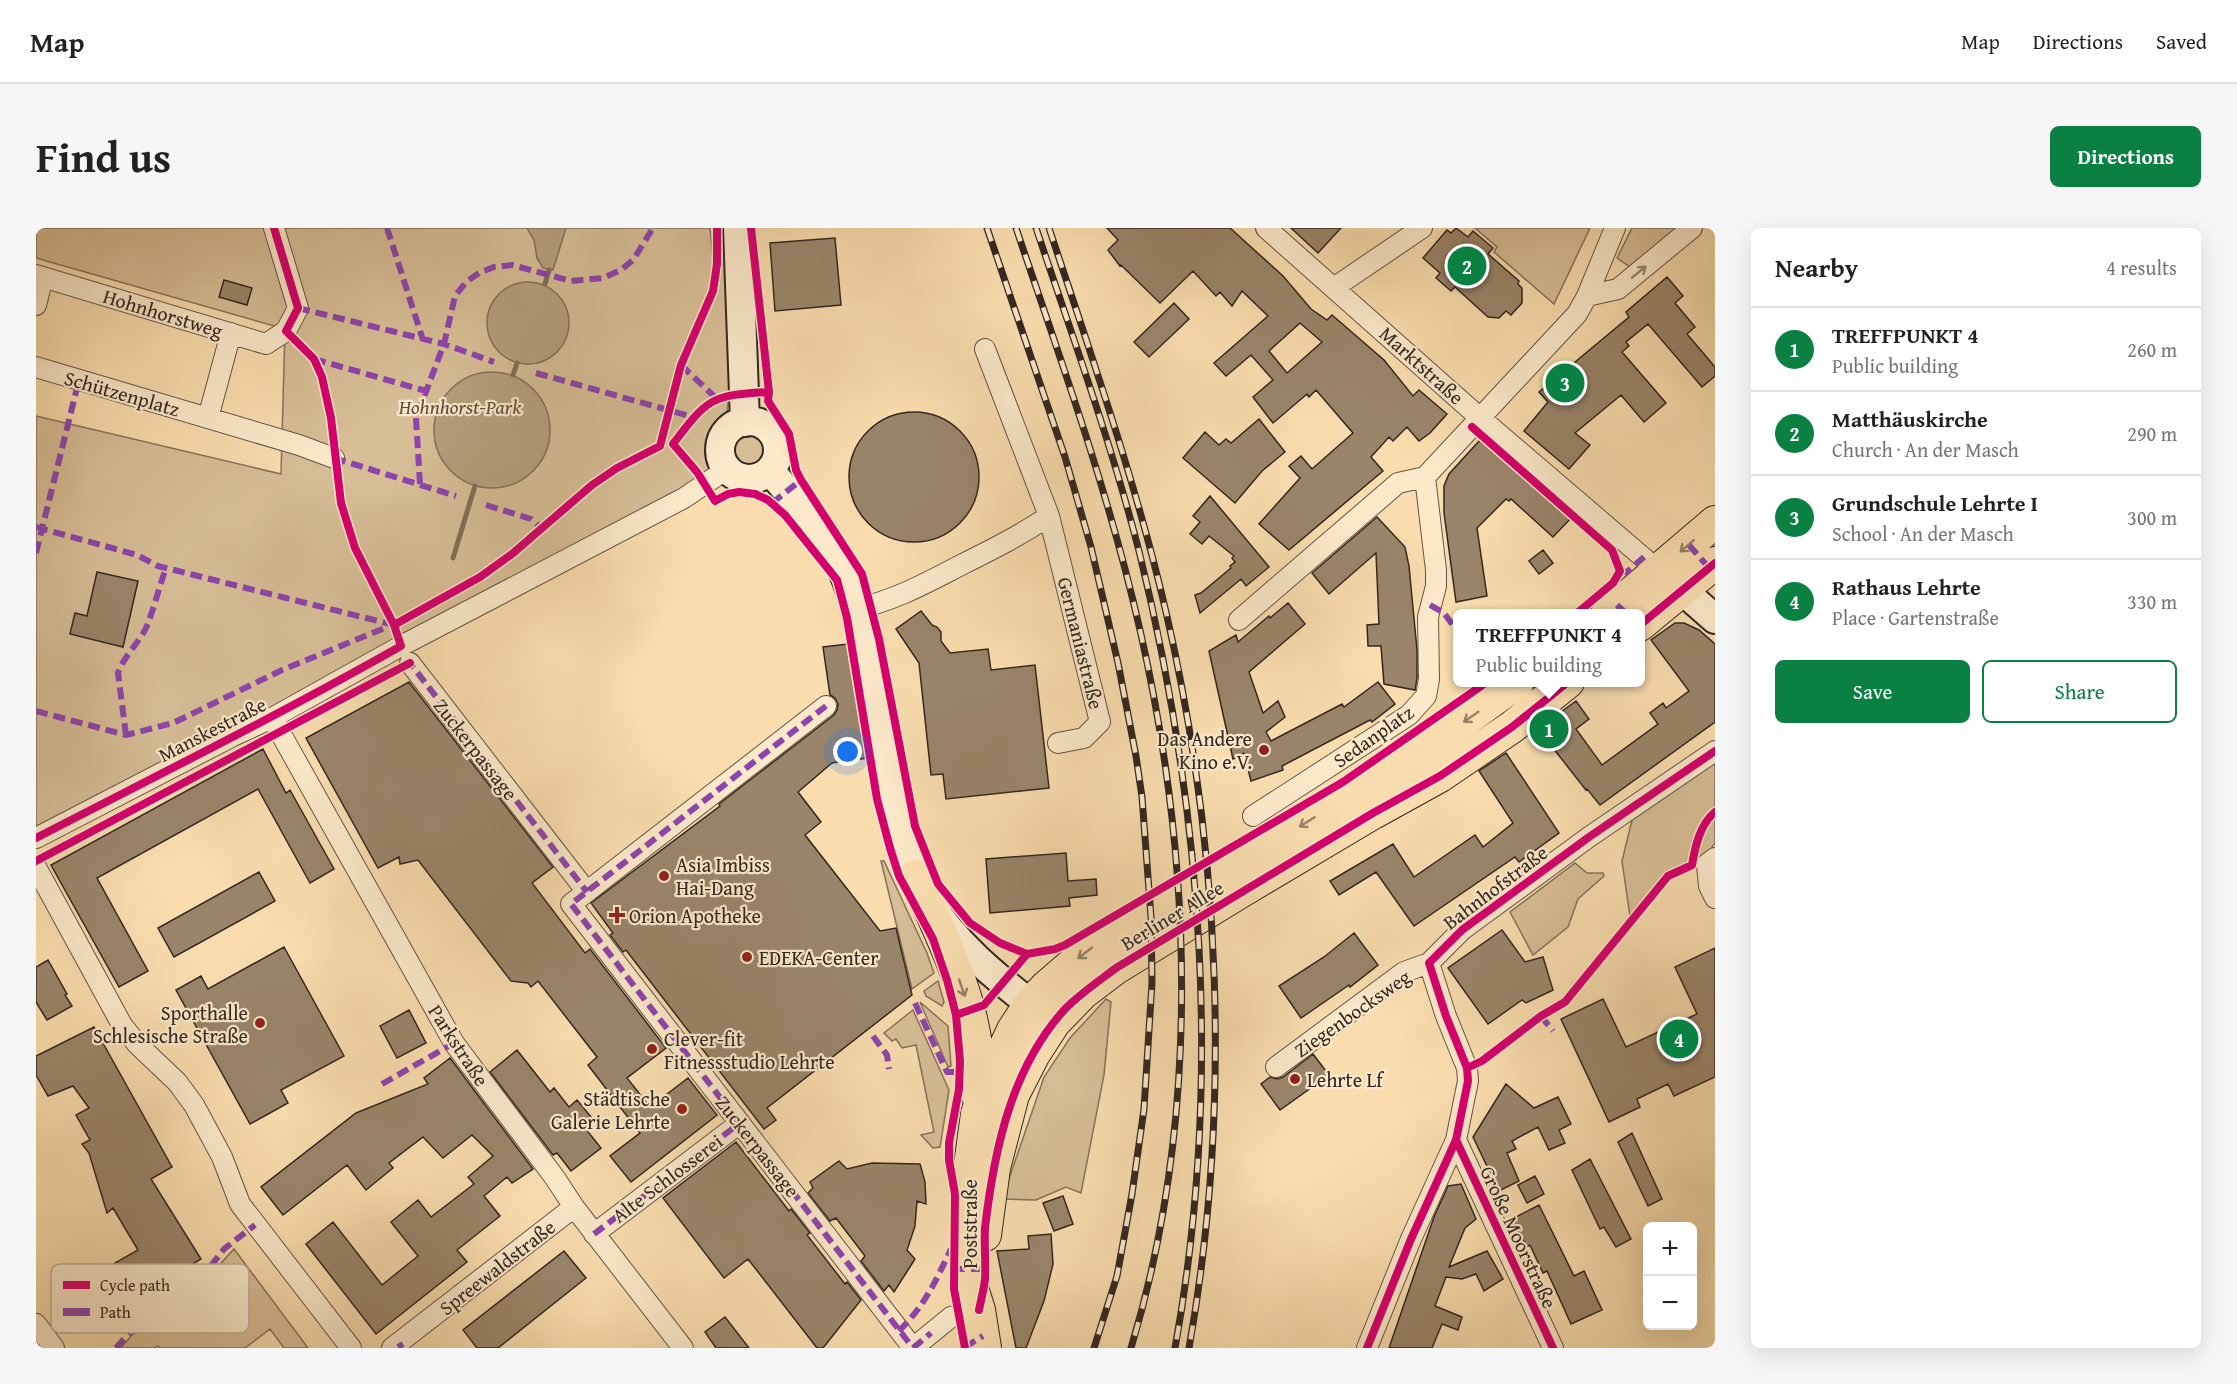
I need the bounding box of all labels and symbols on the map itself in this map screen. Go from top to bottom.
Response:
pin: 2 [1448,243,1486,288]
one-way arrow [1631,265,1647,278]
street label: Hohnhorstweg [100,281,226,345]
street label: Marktstraße [1373,319,1471,411]
pin: 3 [1546,360,1585,406]
street label: Schützenplatz [61,363,183,423]
park label: Hohnhorst-Park [398,392,522,421]
one-way arrow [1680,539,1695,553]
street label: Germaniastraße [1051,574,1111,712]
street label: Manskestraße [153,689,271,769]
street label: Zuckerpassage [427,692,525,806]
street label: Sedanplatz [1327,698,1419,774]
pin: 1 [1530,706,1568,752]
one-way arrow [1464,711,1480,723]
place label: Das Andere Kino e.V. [1157,724,1252,776]
your location [833,737,862,766]
marker: Das Andere Kino e.V. [1257,743,1271,757]
one-way arrow [1299,817,1316,829]
street label: Bahnhofstraße [1436,838,1554,936]
place label: Asia Imbiss Hai-Dang [676,850,770,902]
marker: Asia Imbiss Hai-Dang [657,869,671,883]
street label: Berliner Allee [1115,873,1229,957]
place label: Orion Apotheke [629,901,761,930]
marker: Orion Apotheke [610,908,624,922]
place label: EDEKA-Center [759,943,878,972]
one-way arrow [1077,947,1093,960]
marker: EDEKA-Center [740,950,754,964]
street label: Ziegenbocksweg [1288,962,1416,1064]
one-way arrow [958,979,969,997]
place label: Sporthalle Schlesische Straße [93,998,248,1050]
street label: Parkstraße [422,998,496,1092]
marker: Sporthalle Schlesische Straße [253,1016,267,1030]
pin: 4 [1660,1016,1698,1062]
place label: Clever-fit Fitnessstudio Lehrte [664,1024,835,1076]
marker: Clever-fit Fitnessstudio Lehrte [645,1042,659,1056]
place label: Lehrte Lf [1307,1065,1385,1094]
marker: Lehrte Lf [1288,1072,1302,1086]
place label: Städtische Galerie Lehrte [551,1084,670,1136]
street label: Zuckerpassage [709,1089,807,1203]
marker: Städtische Galerie Lehrte [675,1102,689,1116]
street label: Alte Schlosserei [605,1126,729,1229]
street label: Große Moorstraße [1473,1161,1565,1313]
street label: Poststraße [955,1179,984,1269]
street label: Spreewaldstraße [433,1212,561,1322]
legend [51,1264,249,1333]
text: Cycle path [100,1273,170,1297]
text: Path [100,1300,131,1324]

